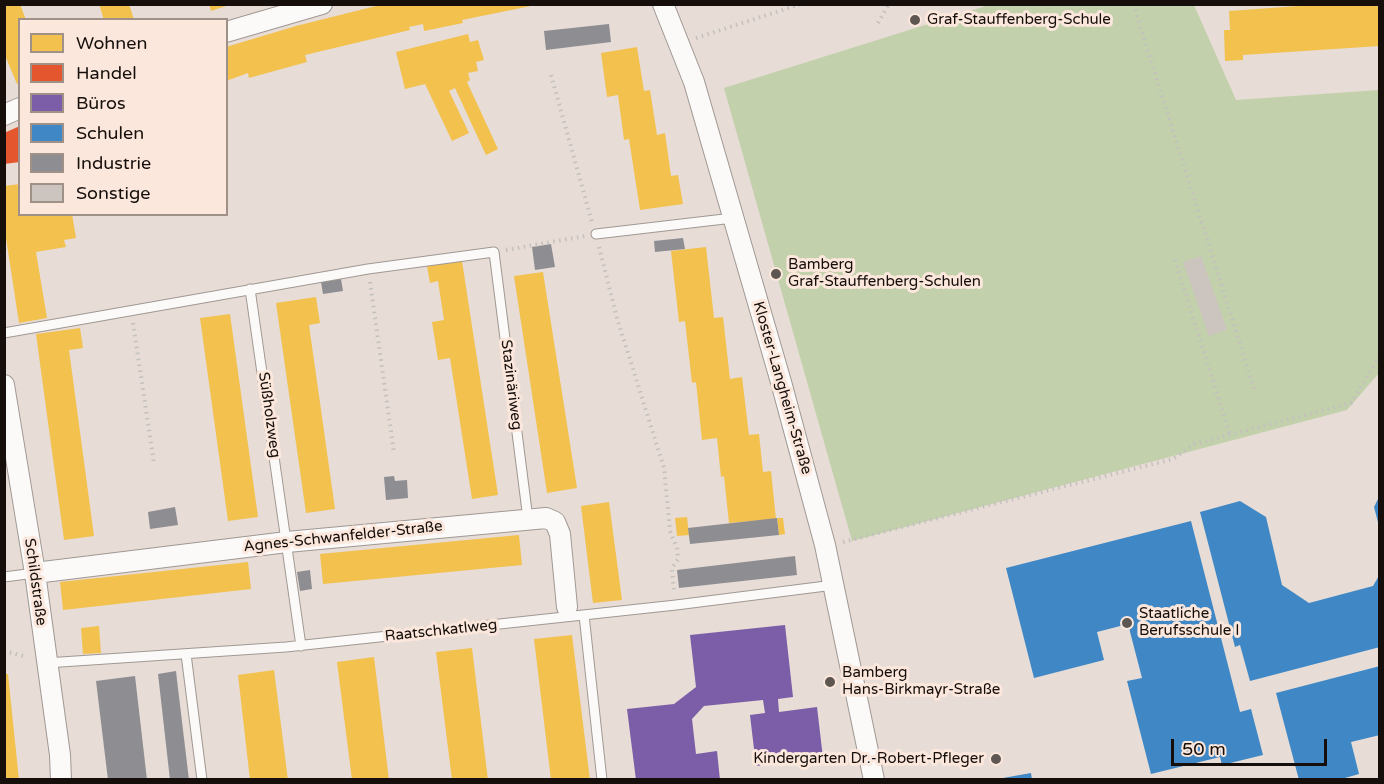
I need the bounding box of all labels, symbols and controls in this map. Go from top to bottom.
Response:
place label: Graf-Stauffenberg-Schule [927,11,1111,29]
marker: Graf-Stauffenberg-Schule [908,13,922,27]
legend [18,18,228,216]
text: Wohnen [76,32,147,54]
text: Handel [76,62,137,84]
text: Büros [76,92,126,114]
text: Schulen [76,122,144,144]
text: Industrie [76,152,151,174]
text: Sonstige [76,182,150,204]
place label: Bamberg Graf-Stauffenberg-Schulen [788,256,981,291]
marker: Bamberg Graf-Stauffenberg-Schulen [769,267,783,281]
street label: Kloster-Langheim-Straße [749,299,815,477]
street label: Stazinäriweg [497,339,525,431]
street label: Süßholzweg [254,371,284,459]
street label: Agnes-Schwanfelder-Straße [243,518,443,556]
street label: Schildstraße [20,537,50,627]
place label: Staatliche Berufsschule I [1139,605,1239,640]
street label: Raatschkatlweg [384,616,498,646]
marker: Staatliche Berufsschule I [1120,616,1134,630]
place label: Bamberg Hans-Birkmayr-Straße [842,664,1000,699]
marker: Bamberg Hans-Birkmayr-Straße [823,675,837,689]
scale bar [1174,727,1330,765]
text: 50 m [1182,738,1226,760]
place label: Kindergarten Dr.-Robert-Pfleger [753,750,984,768]
marker: Kindergarten Dr.-Robert-Pfleger [989,752,1003,766]

